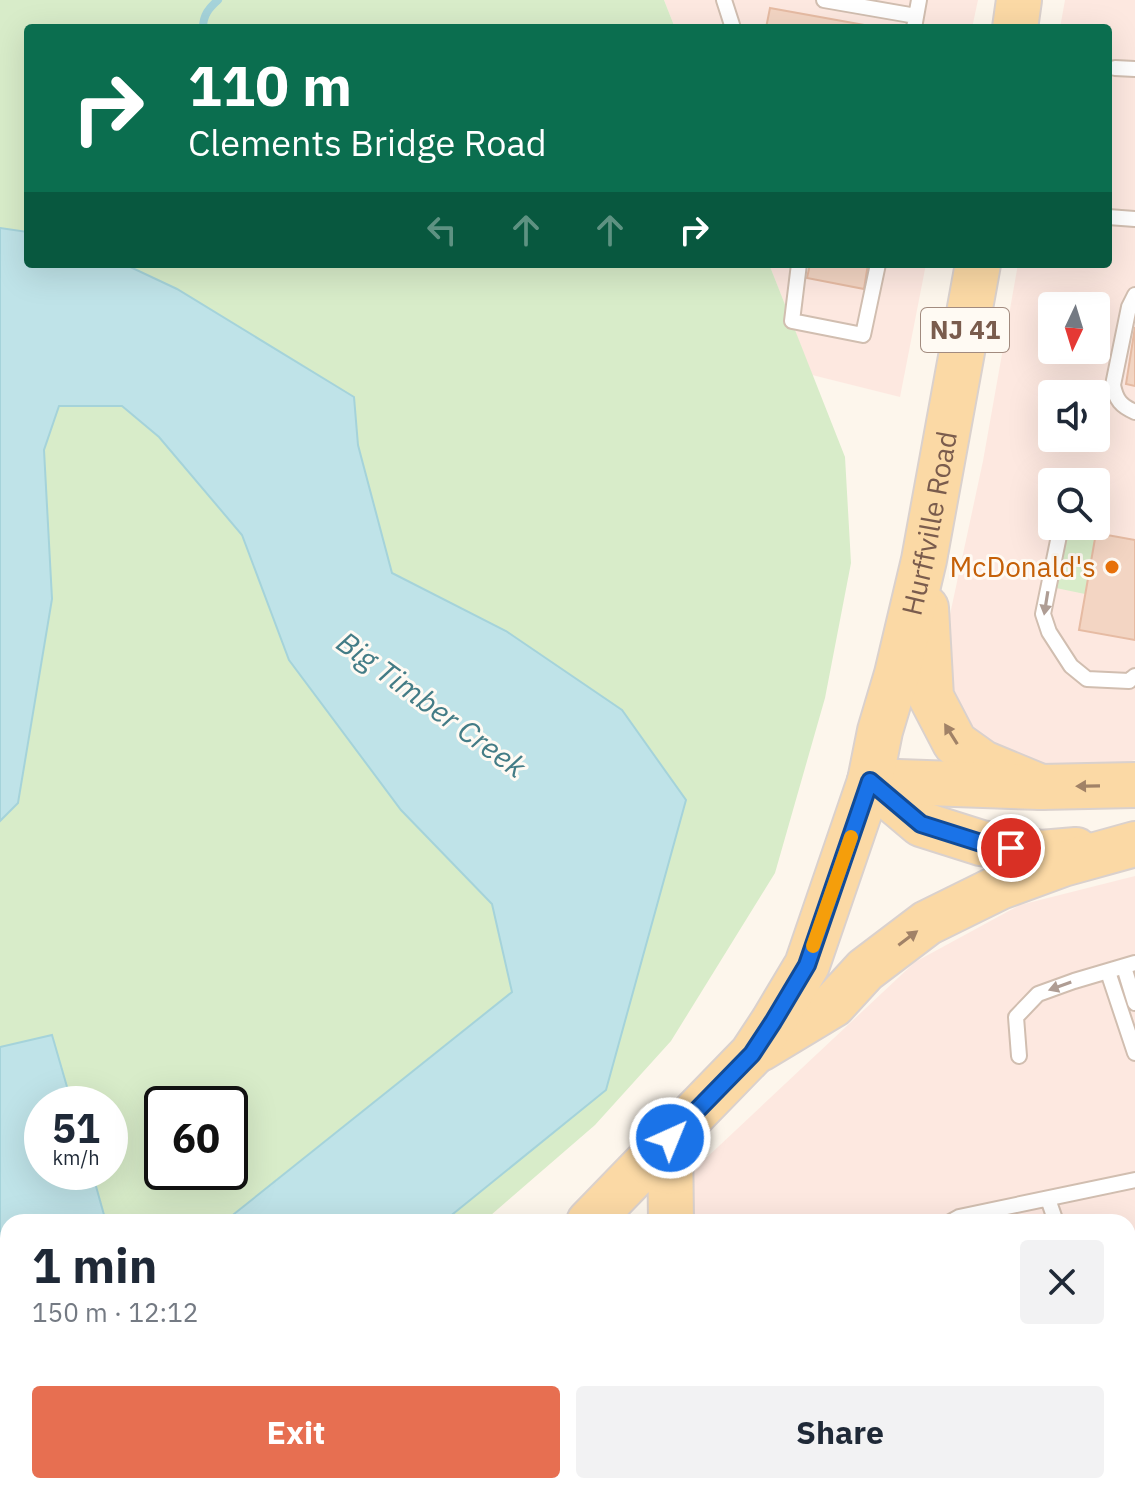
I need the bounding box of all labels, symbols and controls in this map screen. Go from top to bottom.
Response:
text: 110 m [188,49,352,121]
icon: right [56,56,160,160]
text: Clements Bridge Road [188,119,547,166]
icon: left [420,208,464,252]
icon: ahead [504,208,548,252]
icon: ahead [588,208,632,252]
icon: right [672,208,716,252]
north arrow [1038,292,1110,364]
map controls [1038,292,1110,540]
road number: NJ 41 [921,308,1009,352]
button: sound [1038,380,1110,452]
street label: Hurffville Road [893,428,965,619]
button: search [1038,468,1110,540]
place label: McDonald's [950,548,1096,585]
marker: McDonald's [1103,558,1121,576]
one-way arrow [1039,590,1052,615]
water label: Big Timber Creek [330,622,535,786]
one-way arrow [945,723,959,745]
one-way arrow [1075,779,1100,792]
pin [977,814,1045,882]
icon: arrive [989,826,1033,870]
one-way arrow [898,930,918,946]
one-way arrow [1048,980,1072,993]
speed limit sign: 60 [144,1086,248,1190]
position arrow [628,1096,712,1180]
text: 51 [52,1102,100,1154]
text: km/h [52,1144,100,1171]
text: 1 min [32,1234,157,1296]
button: close [1020,1240,1104,1324]
text: 150 m · 12:12 [32,1295,198,1329]
button: Exit [32,1386,560,1478]
button: Share [576,1386,1104,1478]

